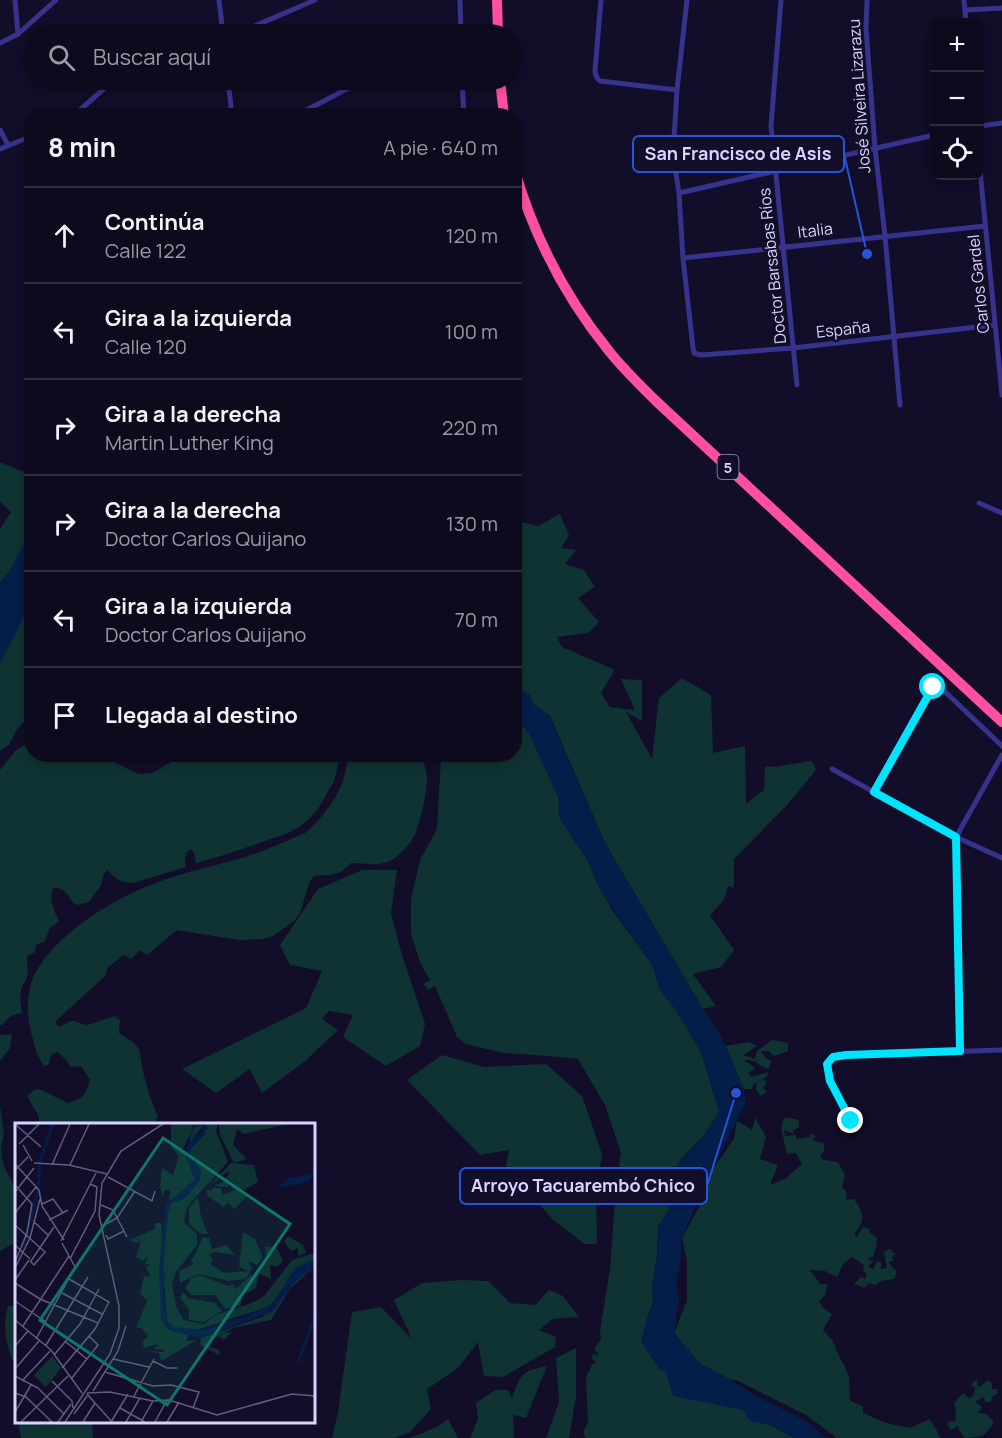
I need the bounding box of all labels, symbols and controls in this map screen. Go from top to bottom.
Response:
street label: José Silveira Lizarazu [843,18,875,174]
map controls [930,18,984,180]
button: + [930,18,984,72]
search box [24,24,522,90]
icon: search [45,41,78,74]
text: Buscar aquí [93,42,211,72]
button: − [930,72,984,126]
button: locate [930,126,984,180]
text: 8 min [48,129,116,165]
text: A pie · 640 m [383,134,498,161]
callout: San Francisco de Asis [633,136,844,172]
text: San Francisco de Asis [645,141,832,165]
street label: Doctor Barsabas Ríos [753,187,791,345]
text: Continúa [105,207,205,237]
street label: Italia [796,217,834,243]
icon: ahead [48,219,81,252]
text: 120 m [446,222,498,249]
street label: Carlos Gardel [962,234,994,334]
text: Calle 122 [105,237,186,264]
text: Gira a la izquierda [105,303,292,333]
icon: left [48,315,81,348]
street label: España [815,315,871,343]
text: 100 m [445,318,498,345]
text: Calle 120 [105,333,187,360]
text: Gira a la derecha [105,399,281,429]
icon: right [48,411,81,444]
text: 220 m [442,414,498,441]
text: Martin Luther King [105,429,274,456]
road number: 5 [718,455,738,479]
text: Gira a la derecha [105,495,281,525]
icon: right [48,507,81,540]
text: 130 m [446,510,498,537]
text: Doctor Carlos Quijano [105,525,306,552]
text: Gira a la izquierda [105,591,292,621]
icon: left [48,603,81,636]
text: 70 m [455,606,498,633]
text: Doctor Carlos Quijano [105,621,306,648]
route start [919,673,945,699]
icon: arrive [48,699,81,732]
text: Llegada al destino [105,700,298,730]
route end [837,1107,863,1133]
inset map [15,1123,315,1423]
callout: Arroyo Tacuarembó Chico [460,1168,707,1204]
text: Arroyo Tacuarembó Chico [471,1173,695,1197]

